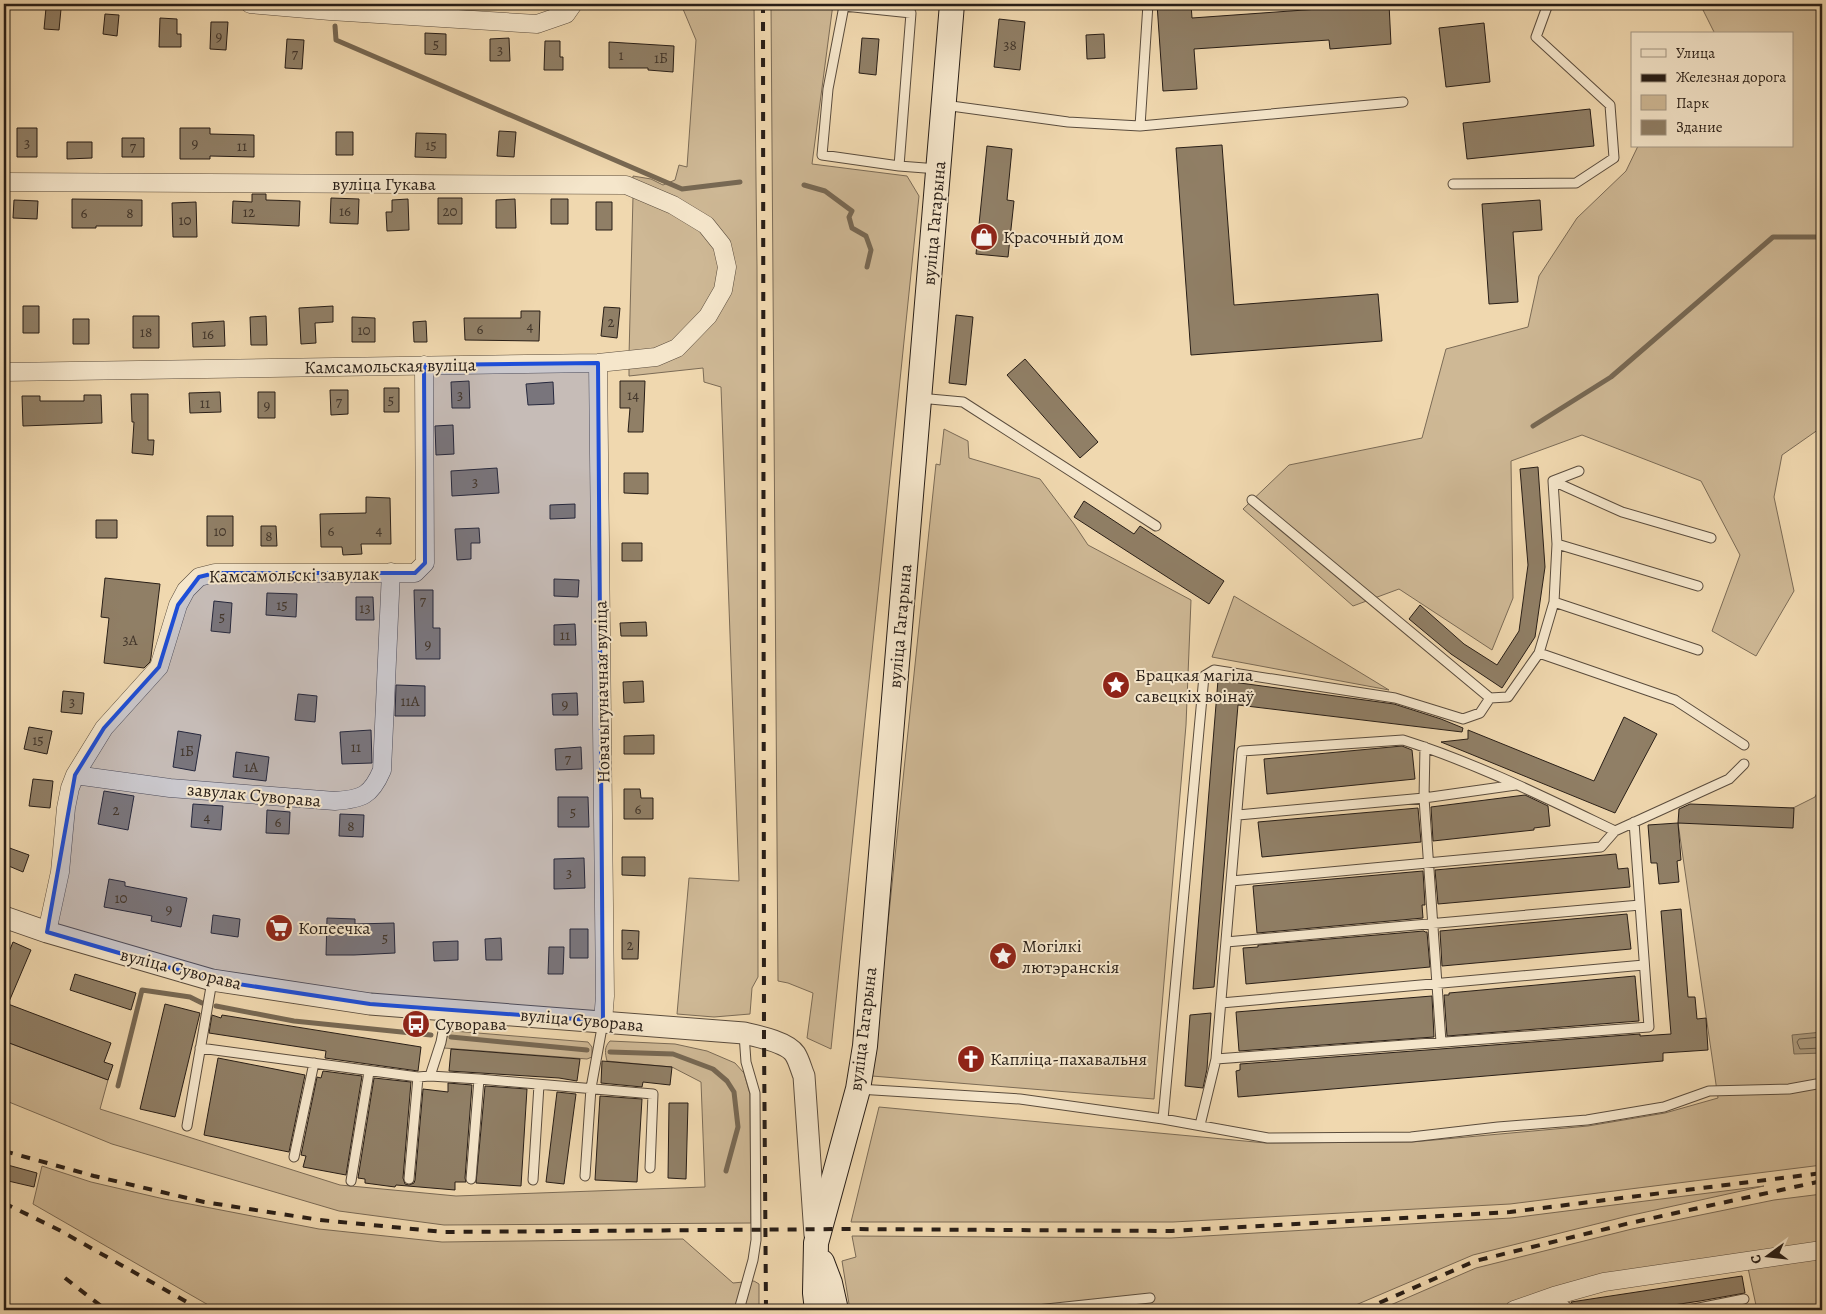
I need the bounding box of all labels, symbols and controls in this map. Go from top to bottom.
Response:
house number: 9 [216,26,223,46]
legend [1631,32,1794,148]
house number: 5 [433,34,439,54]
house number: 38 [1003,35,1017,55]
house number: 3 [497,40,503,60]
text: Улица [1676,43,1715,63]
house number: 7 [292,44,299,64]
house number: 1 [618,45,624,65]
house number: 1Б [654,48,668,68]
text: Железная дорога [1676,67,1786,87]
text: Парк [1676,93,1709,113]
text: Здание [1676,117,1723,137]
house number: 3 [24,133,30,153]
house number: 9 [192,133,199,153]
house number: 15 [425,135,437,155]
house number: 11 [237,136,247,156]
house number: 7 [130,137,137,157]
street label: вуліца Гагарына [917,159,951,286]
street label: вуліца Гукава [332,172,437,196]
house number: 16 [339,201,351,221]
house number: 20 [442,201,458,221]
house number: 12 [243,202,255,222]
house number: 6 [81,203,88,223]
house number: 8 [126,203,134,223]
house number: 10 [178,210,192,230]
shop icon: Красочный дом [969,222,999,252]
place label: Красочный дом [1003,225,1124,249]
house number: 2 [607,312,615,332]
house number: 4 [527,316,534,336]
house number: 6 [477,319,484,339]
house number: 10 [357,320,371,340]
house number: 18 [140,322,152,342]
house number: 16 [202,324,214,344]
street label: Камсамольская вуліца [304,352,477,379]
house number: 3 [457,385,463,405]
house number: 14 [627,385,639,405]
house number: 5 [388,390,394,410]
house number: 7 [336,392,343,412]
house number: 11 [200,393,210,413]
house number: 9 [264,395,271,415]
house number: 3 [472,472,478,492]
house number: 4 [376,520,383,540]
house number: 10 [213,521,227,541]
house number: 6 [328,521,335,541]
house number: 8 [265,526,273,546]
street label: Камсамольскі завулак [208,562,380,588]
street label: вуліца Гагарына [883,562,917,689]
house number: 7 [420,591,427,611]
house number: 15 [276,595,288,615]
house number: 13 [359,598,371,618]
street label: Новачыгуначная вуліца [588,600,616,784]
house number: 5 [219,607,225,627]
house number: 11 [560,625,570,645]
house number: 3А [122,630,138,650]
house number: 9 [425,634,432,654]
place label: Брацкая магіла савецкіх воінаў [1135,663,1255,708]
place icon: Брацкая магіла савецкіх воінаў [1101,670,1131,700]
house number: 11А [400,691,420,711]
house number: 3 [69,692,75,712]
house number: 9 [562,694,569,714]
house number: 15 [32,730,44,750]
house number: 11 [351,737,361,757]
house number: 1Б [180,741,194,761]
house number: 7 [565,749,572,769]
house number: 1А [244,757,258,777]
street label: завулак Суворава [186,777,323,813]
house number: 6 [635,799,642,819]
house number: 2 [112,800,120,820]
house number: 5 [570,802,576,822]
house number: 4 [204,807,211,827]
house number: 6 [275,812,282,832]
house number: 8 [347,816,355,836]
house number: 3 [566,863,572,883]
house number: 10 [114,888,128,908]
house number: 9 [166,899,173,919]
supermarket icon: Копеечка [264,913,294,943]
place label: Копеечка [298,916,371,940]
house number: 5 [382,928,388,948]
place label: Могілкі лютэранскія [1022,934,1120,979]
house number: 2 [626,935,634,955]
place icon: Могілкі лютэранскія [988,941,1018,971]
street label: вуліца Суворава [118,942,245,996]
street label: вуліца Гагарына [843,965,883,1092]
street label: вуліца Суворава [519,1003,646,1037]
bus stop icon: Суворава [401,1009,431,1039]
place label: Суворава [435,1012,507,1036]
church icon: Капліца-пахавальня [956,1044,986,1074]
place label: Капліца-пахавальня [990,1047,1147,1071]
north arrow [1744,1232,1794,1282]
text: С [1746,1252,1766,1266]

